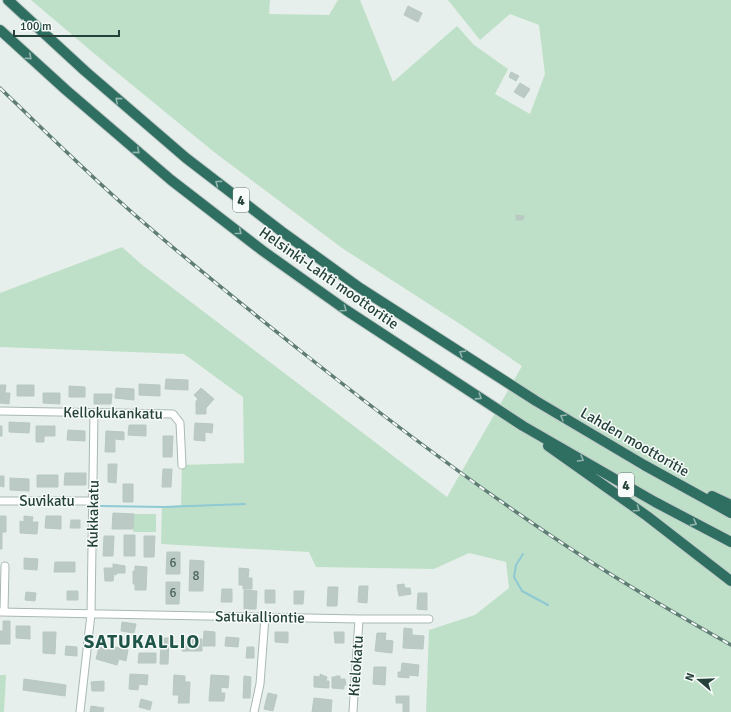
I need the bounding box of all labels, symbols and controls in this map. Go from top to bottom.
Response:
scale bar [14,12,119,38]
text: 100 m [20,19,52,34]
one-way arrow [24,52,32,59]
one-way arrow [115,97,123,104]
one-way arrow [133,147,140,154]
one-way arrow [215,180,222,187]
road number: 4 [233,188,249,212]
street label: Helsinki-Lahti moottoritie [256,223,402,333]
one-way arrow [235,228,242,235]
one-way arrow [340,304,347,312]
one-way arrow [459,350,466,358]
one-way arrow [474,392,481,399]
street label: Kellokukankatu [63,403,163,423]
street label: Lahden moottoritie [577,404,693,480]
one-way arrow [560,414,567,421]
one-way arrow [577,455,584,462]
road number: 4 [618,473,634,497]
street label: Kukkakatu [83,480,103,548]
street label: Suvikatu [19,492,75,510]
one-way arrow [633,504,640,511]
one-way arrow [690,518,698,526]
house number: 6 [169,555,177,571]
house number: 8 [192,568,200,584]
house number: 6 [169,585,177,601]
street label: Satukalliontie [215,607,305,627]
district label: SATUKALLIO [84,630,200,654]
street label: Kielokatu [345,635,367,697]
north arrow [679,660,719,700]
text: N [683,671,697,683]

